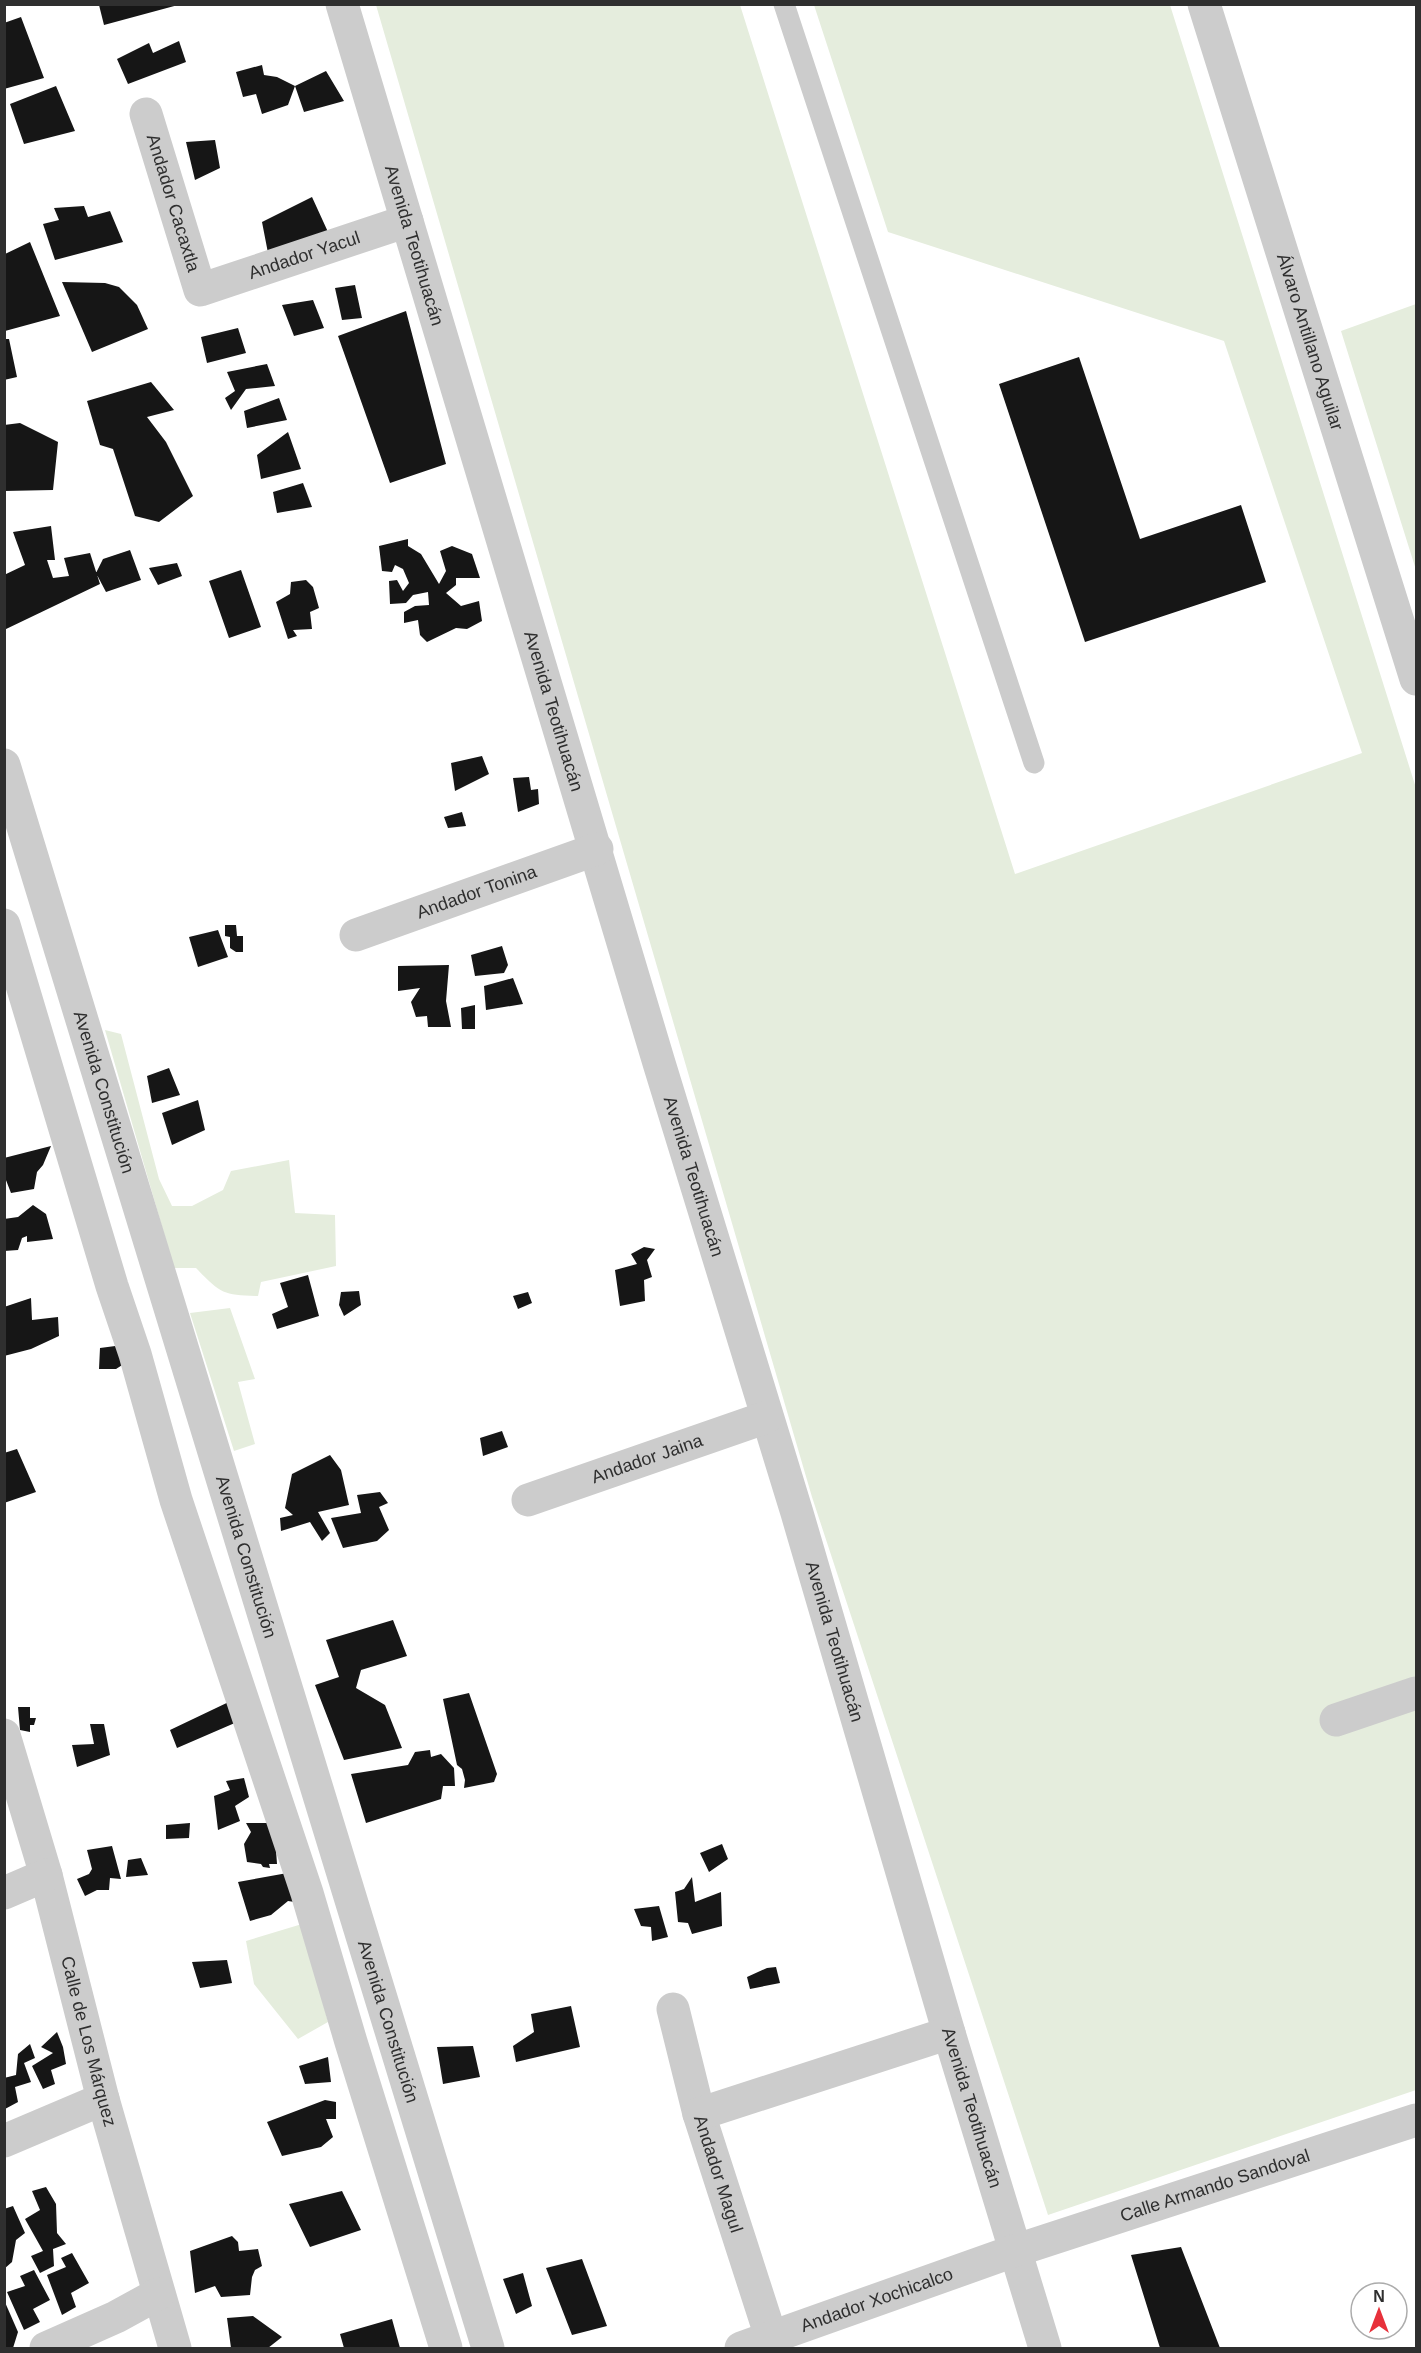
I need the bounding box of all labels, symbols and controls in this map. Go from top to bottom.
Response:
street label: Andador Cacaxtla [143,132,204,275]
street label: Avenida Teotihuacán [381,163,448,328]
street label: Andador Yacul [246,227,363,283]
street label: Álvaro Antillano Aguilar [1273,251,1347,433]
street label: Avenida Teotihuacán [520,628,587,794]
street label: Andador Tonina [414,861,540,923]
street label: Avenida Constitución [70,1008,138,1176]
street label: Avenida Teotihuacán [660,1094,728,1259]
street label: Andador Jaina [589,1430,706,1487]
street label: Avenida Constitución [212,1473,280,1640]
street label: Avenida Teotihuacán [802,1559,868,1724]
street label: Avenida Constitución [354,1938,422,2105]
street label: Calle de Los Márquez [57,1954,120,2129]
street label: Avenida Teotihuacán [938,2025,1006,2190]
street label: Andador Magul [690,2113,747,2235]
street label: Calle Armando Sandoval [1118,2145,1312,2226]
street label: Andador Xochicalco [798,2264,956,2336]
north arrow [1349,2281,1409,2341]
text: N [1373,2288,1385,2305]

